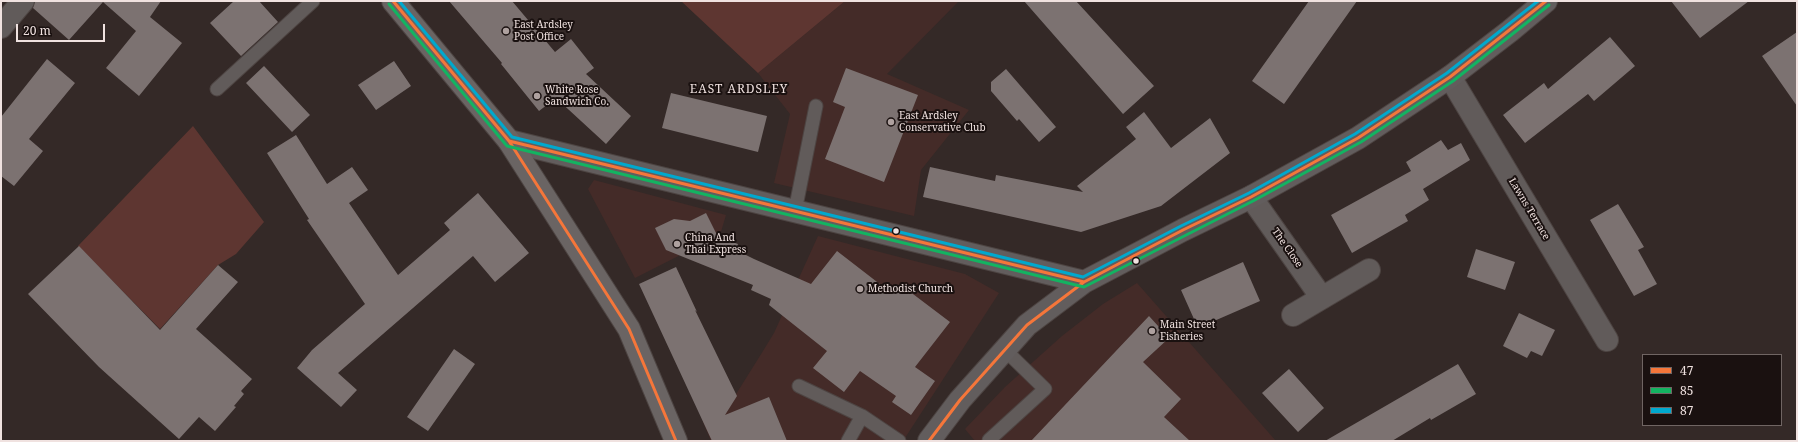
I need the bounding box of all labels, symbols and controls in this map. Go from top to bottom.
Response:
scale bar [18,16,107,42]
place label: East Ardsley Post Office [514,19,573,42]
text: 20 m [23,22,51,39]
marker: East Ardsley Post Office [501,26,511,36]
district label: EAST ARDSLEY [690,83,788,97]
place label: White Rose Sandwich Co. [545,84,609,108]
marker: White Rose Sandwich Co. [532,91,542,101]
place label: East Ardsley Conservative Club [899,110,986,134]
marker: East Ardsley Conservative Club [886,117,896,127]
street label: Lawns Terrace [1506,176,1552,242]
unlabelled marker [891,226,901,236]
street label: The Close [1269,226,1305,270]
place label: China And Thai Express [685,232,746,256]
marker: China And Thai Express [672,239,682,249]
unlabelled marker [1131,256,1141,266]
place label: Methodist Church [868,283,953,295]
marker: Methodist Church [855,284,865,294]
place label: Main Street Fisheries [1160,319,1215,342]
marker: Main Street Fisheries [1147,326,1157,336]
legend [1642,354,1782,426]
text: 47 [1680,362,1693,379]
text: 85 [1680,382,1693,399]
text: 87 [1680,402,1693,419]

